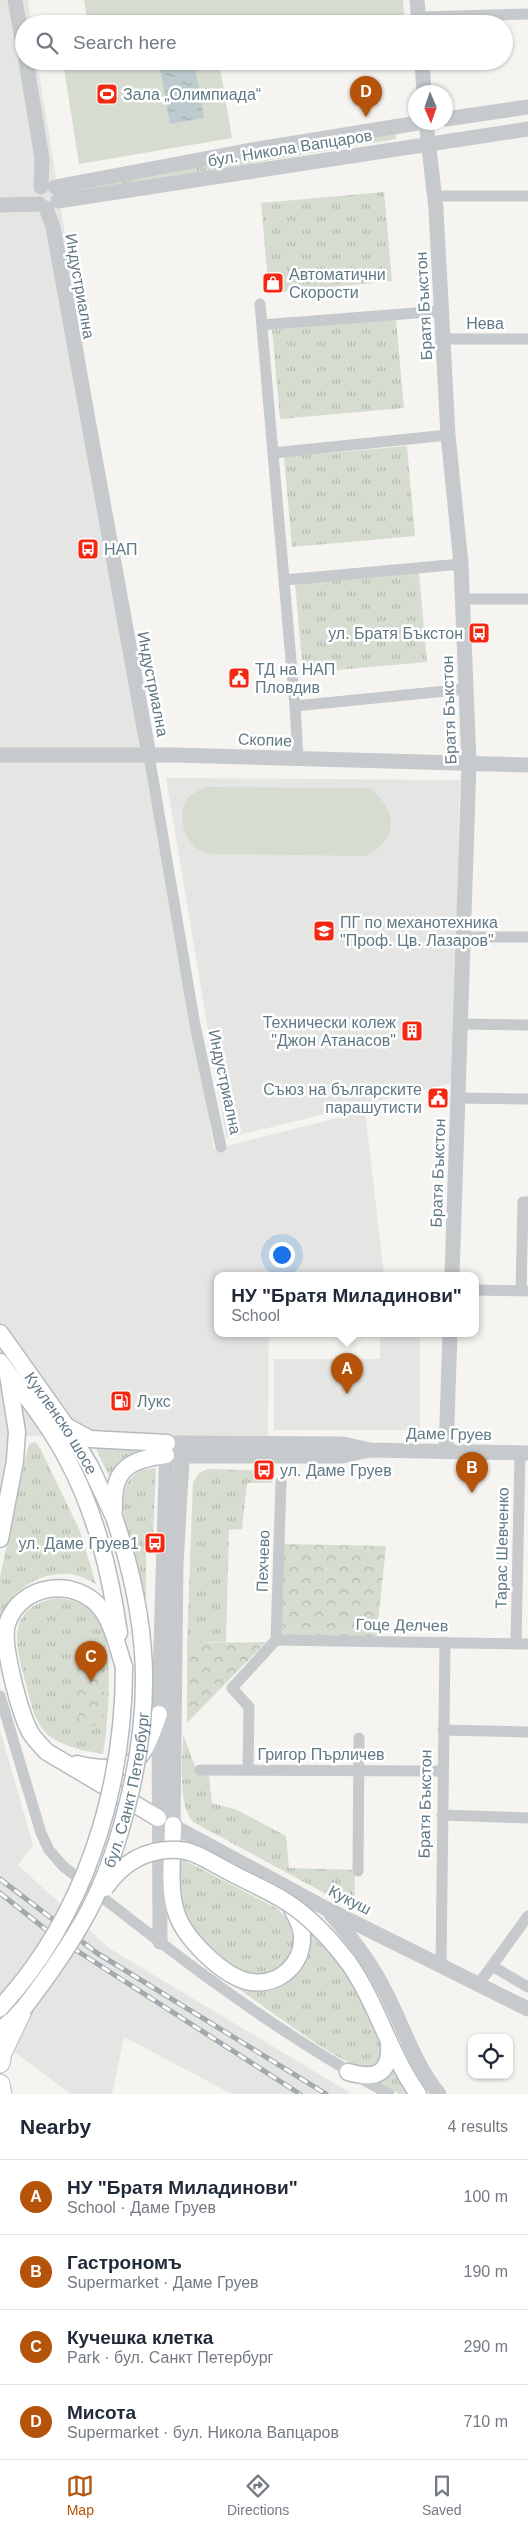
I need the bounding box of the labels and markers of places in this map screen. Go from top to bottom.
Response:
pin: D [350,76,382,117]
sports icon: Зала „Олимпиада“ [95,82,119,106]
place label: Зала „Олимпиада“ [123,86,261,103]
place label: Автоматични Скорости [289,266,386,301]
shop icon: Автоматични Скорости [261,271,285,295]
bus stop icon: НАП [76,537,100,561]
place label: НАП [104,541,138,558]
bus stop icon: ул. Братя Бъкстон [467,621,491,645]
place label: ул. Братя Бъкстон [328,625,463,642]
place label: ТД на НАП Пловдив [255,661,335,696]
public building icon: ТД на НАП Пловдив [227,666,251,690]
place label: ПГ по механотехника "Проф. Цв. Лазаров" [340,914,498,949]
school or university icon: ПГ по механотехника "Проф. Цв. Лазаров" [312,919,336,943]
place label: Технически колеж "Джон Атанасов" [263,1014,396,1049]
building icon: Технически колеж "Джон Атанасов" [400,1019,424,1043]
place label: Съюз на българските парашутисти [263,1081,422,1116]
public building icon: Съюз на българските парашутисти [426,1086,450,1110]
pin: A [331,1353,363,1394]
fuel station icon: Лукс [109,1389,133,1413]
place label: Лукс [137,1393,171,1410]
pin: B [456,1452,488,1493]
bus stop icon: ул. Даме Груев [252,1458,276,1482]
place label: ул. Даме Груев [280,1462,392,1479]
bus stop icon: ул. Даме Груев1 [143,1531,167,1555]
place label: ул. Даме Груев1 [18,1535,139,1552]
pin: C [75,1641,107,1682]

